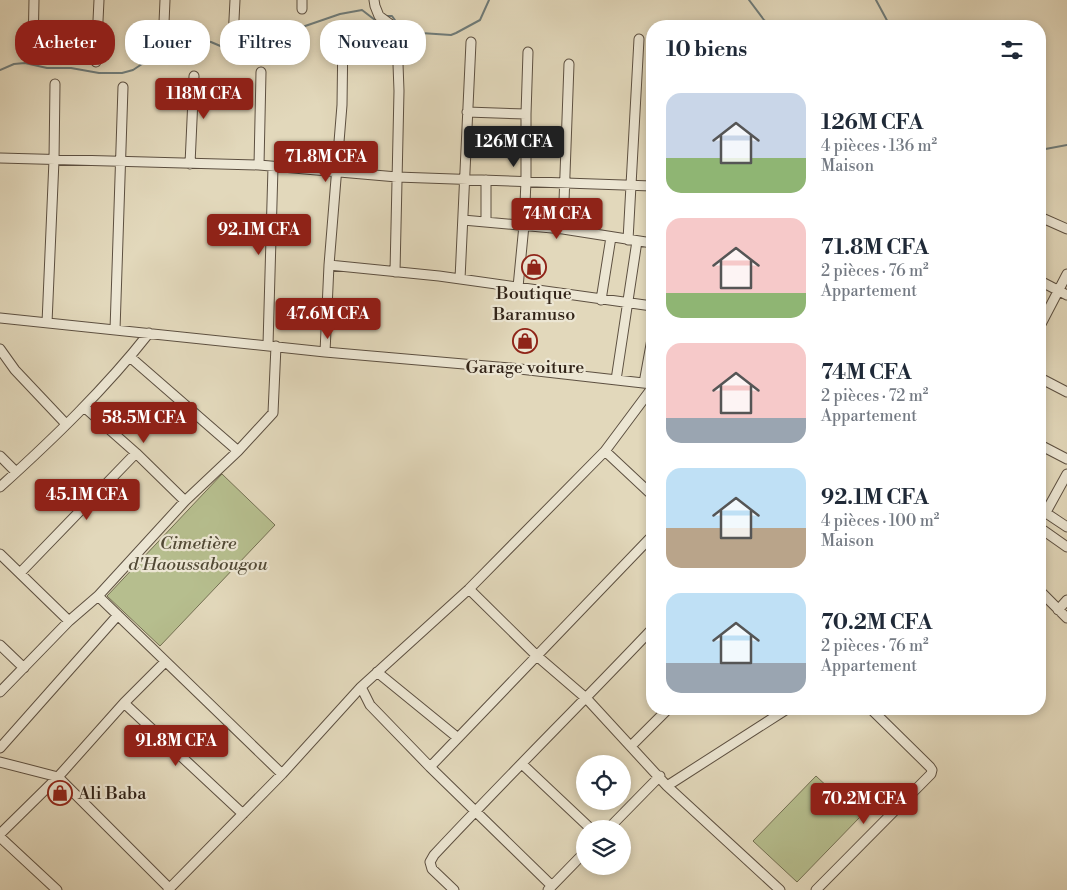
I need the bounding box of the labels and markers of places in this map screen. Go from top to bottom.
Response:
pin: 118M CFA [152,78,256,120]
pin: 126M CFA [462,126,566,168]
pin: 71.8M CFA [269,140,383,183]
pin: 74M CFA [511,198,603,240]
pin: 92.1M CFA [202,214,316,256]
shop icon: Boutique Baramuso [521,254,547,280]
place label: Boutique Baramuso [492,282,575,326]
pin: 47.6M CFA [271,298,385,340]
shop icon: Garage voiture [512,328,538,354]
place label: Garage voiture [466,356,584,379]
pin: 58.5M CFA [87,402,201,444]
pin: 45.1M CFA [30,478,144,521]
pin: 91.8M CFA [119,724,233,767]
shop icon: Ali Baba [47,780,73,806]
place label: Ali Baba [77,782,147,805]
pin: 70.2M CFA [807,782,921,825]

